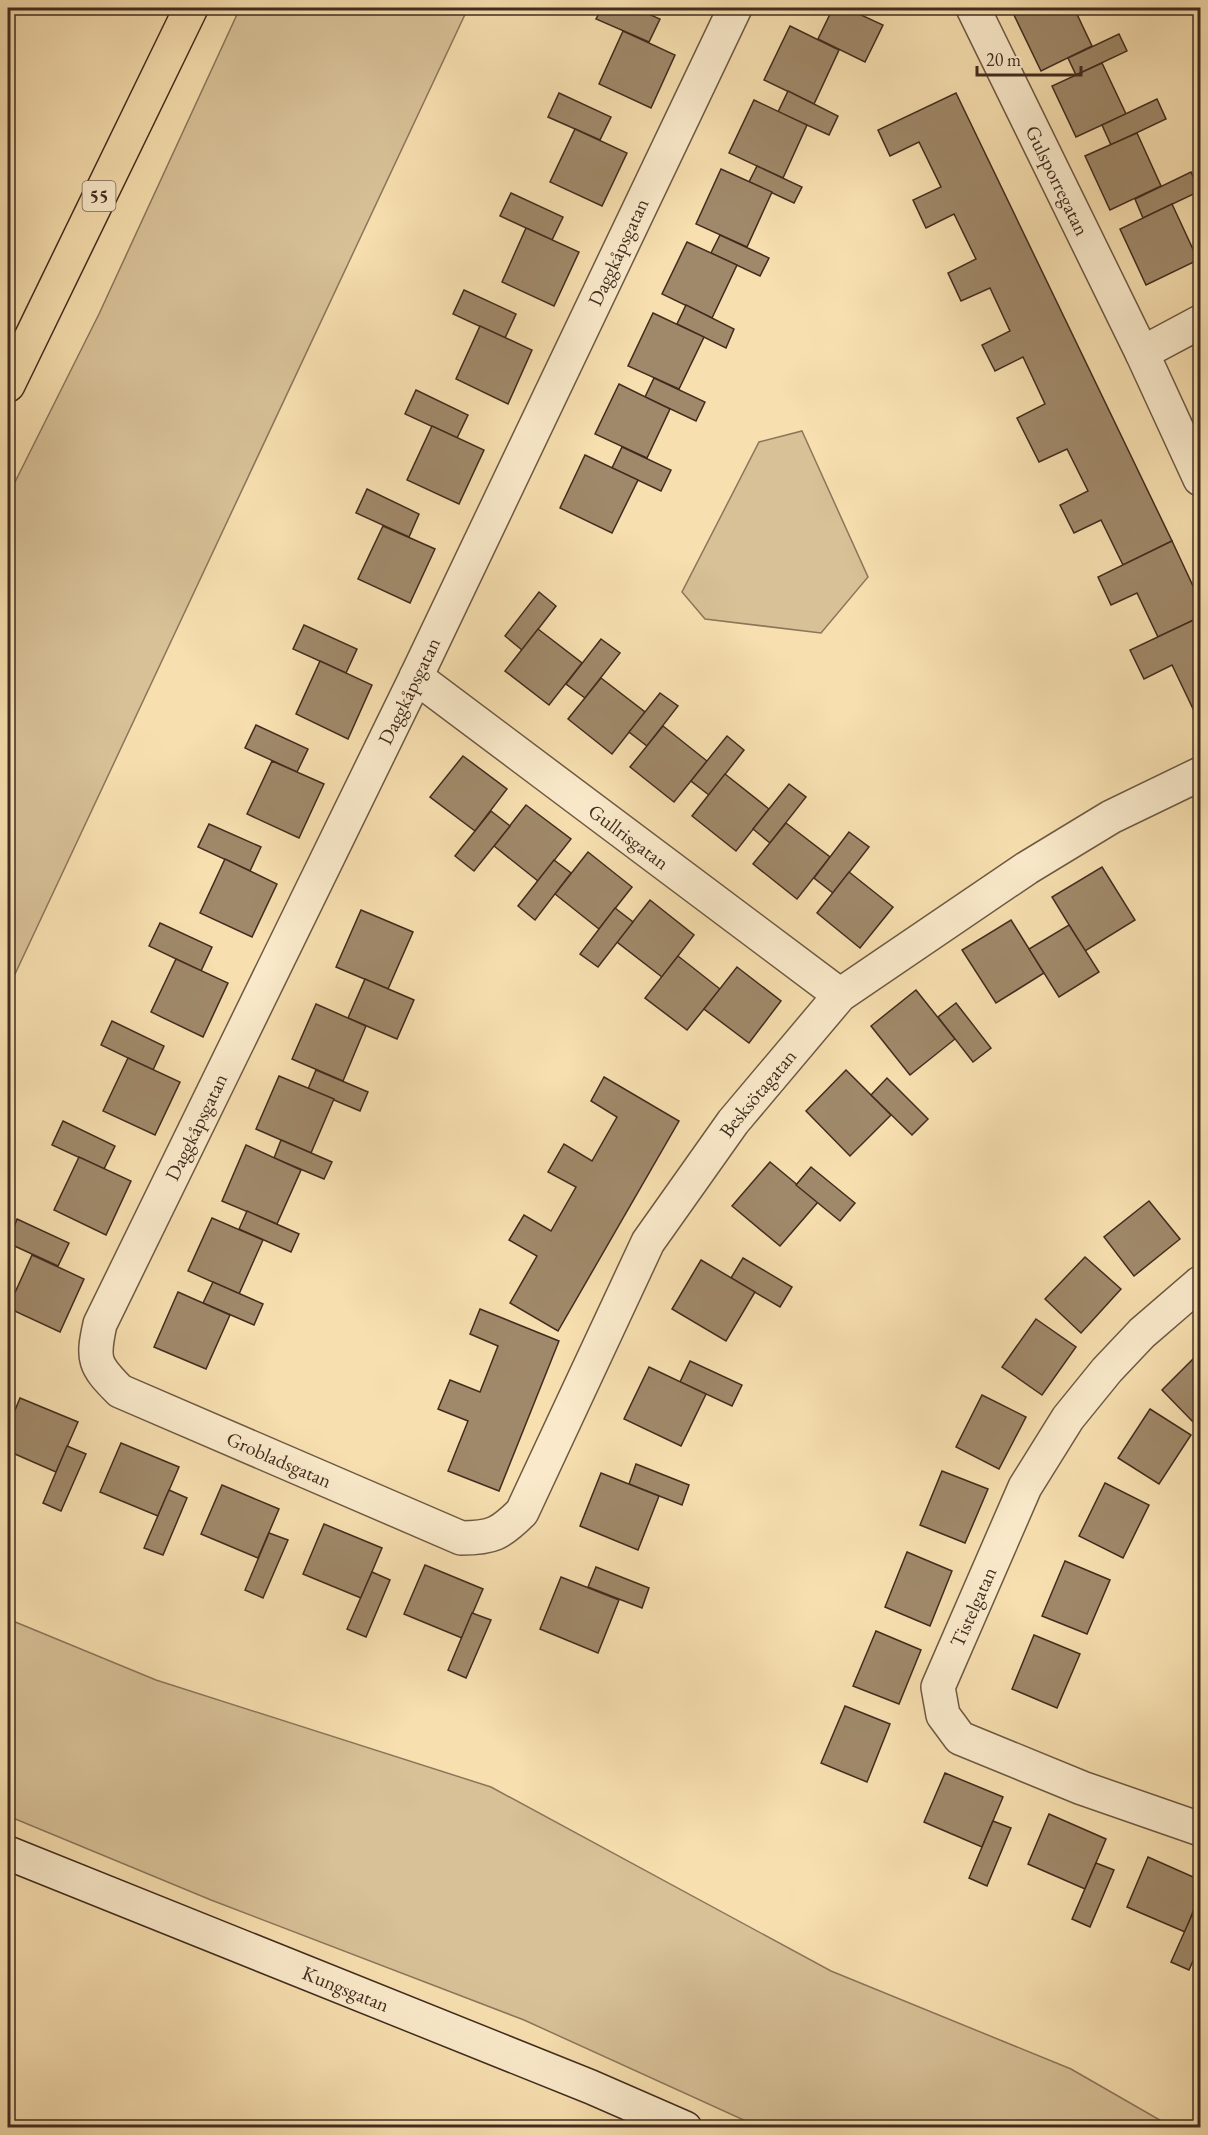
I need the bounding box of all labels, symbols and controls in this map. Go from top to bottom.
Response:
scale bar [977,39,1080,77]
text: 20 m [986,48,1021,71]
street label: Gulsporregatan [1020,121,1096,240]
road number: 55 [82,181,116,211]
street label: Daggkåpsgatan [582,193,655,310]
street label: Daggkåpsgatan [372,633,446,749]
street label: Gullrisgatan [583,798,675,876]
street label: Besksötagatan [713,1043,802,1143]
street label: Daggkåpsgatan [159,1069,233,1185]
street label: Grobladsgatan [223,1425,336,1494]
street label: Tistelgatan [944,1562,1002,1651]
street label: Kungsgatan [299,1959,393,2018]

